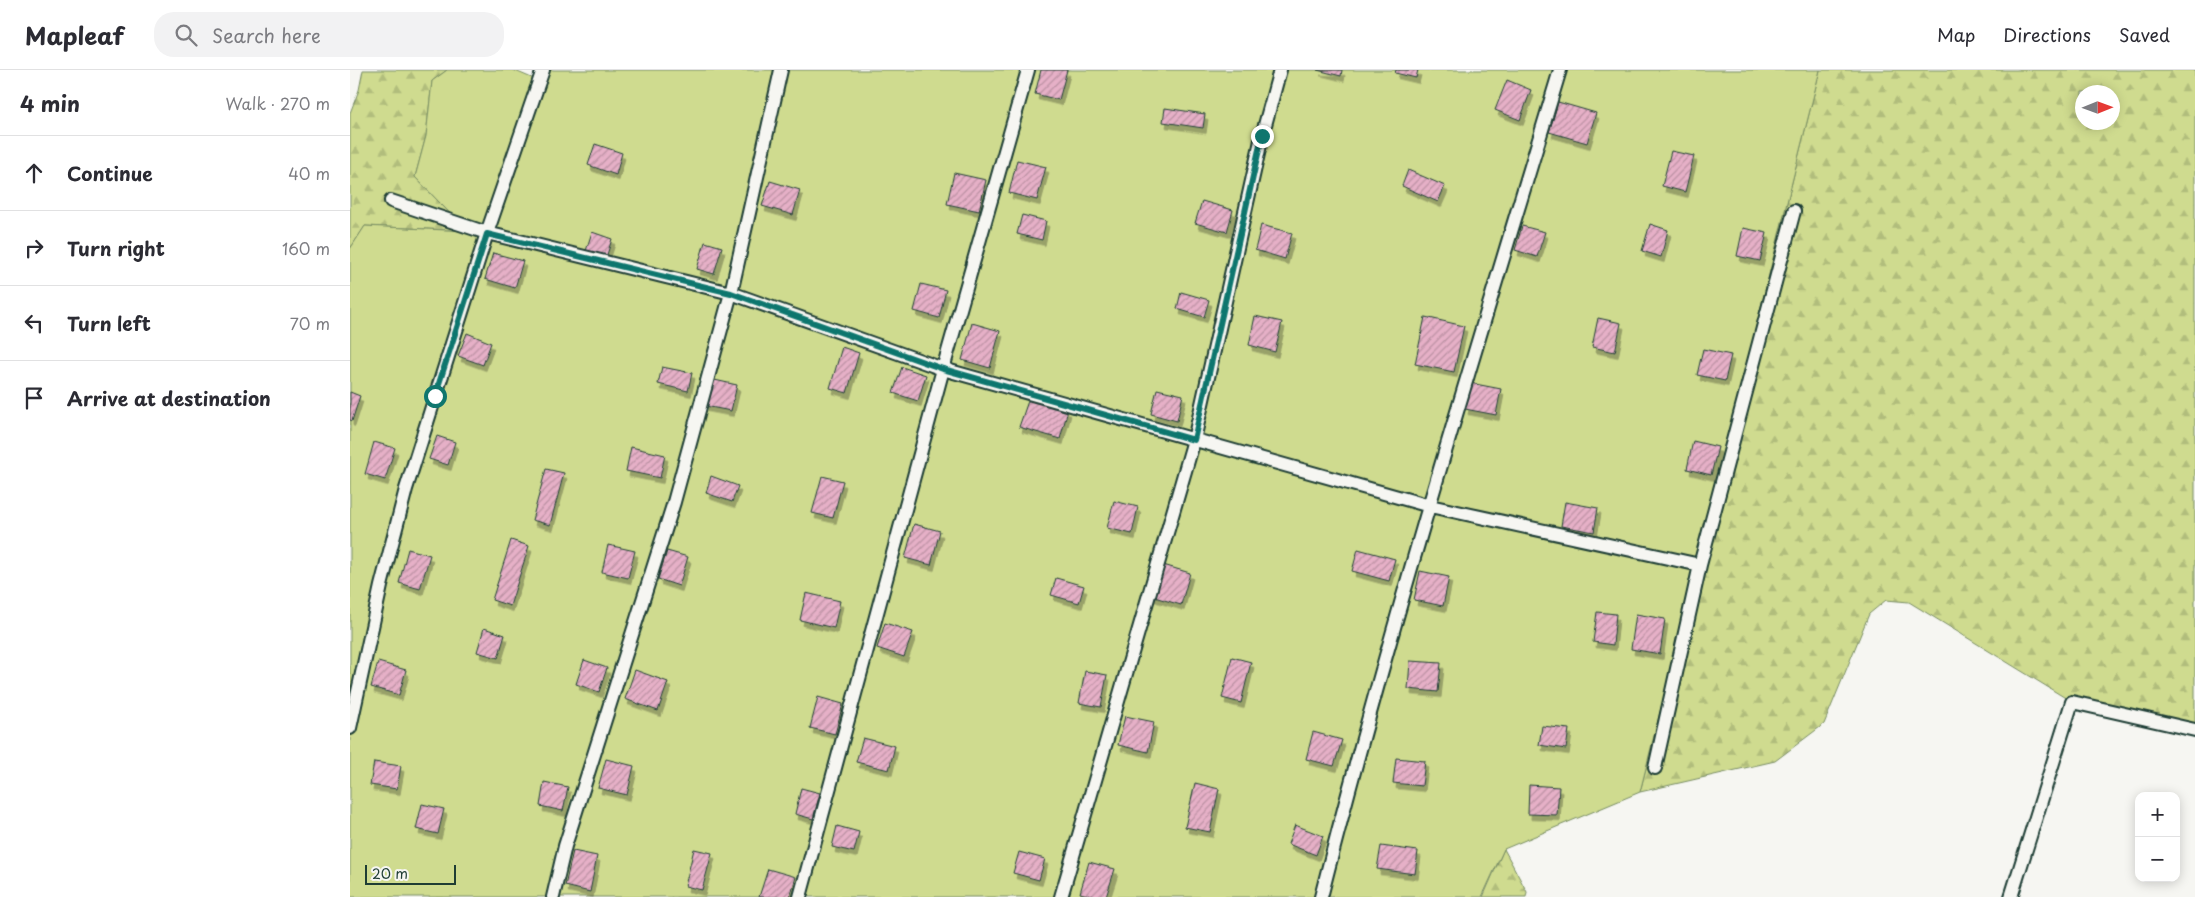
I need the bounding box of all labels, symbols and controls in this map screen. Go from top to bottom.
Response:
search box [154,12,504,57]
text: Mapleaf [25,17,124,53]
icon: search [172,21,200,49]
text: Search here [212,21,321,49]
text: Map [1937,21,1975,48]
text: Directions [2003,21,2091,48]
text: Saved [2119,21,2170,48]
north arrow [2075,85,2120,130]
text: 4 min [20,87,80,119]
text: Walk · 270 m [226,91,330,115]
route end [1251,125,1274,148]
icon: ahead [20,159,48,187]
text: Continue [67,159,153,187]
text: 40 m [288,161,330,185]
icon: right [20,234,48,262]
text: Turn right [67,234,165,262]
text: 160 m [282,236,330,260]
icon: left [20,309,48,337]
text: Turn left [67,309,151,337]
text: 70 m [290,311,330,335]
icon: arrive [20,384,48,412]
text: Arrive at destination [67,384,271,412]
route start [424,385,447,408]
map controls [2135,792,2180,882]
button: + [2135,792,2180,837]
button: − [2135,837,2180,882]
scale bar [365,862,456,885]
text: 20 m [372,863,408,884]

